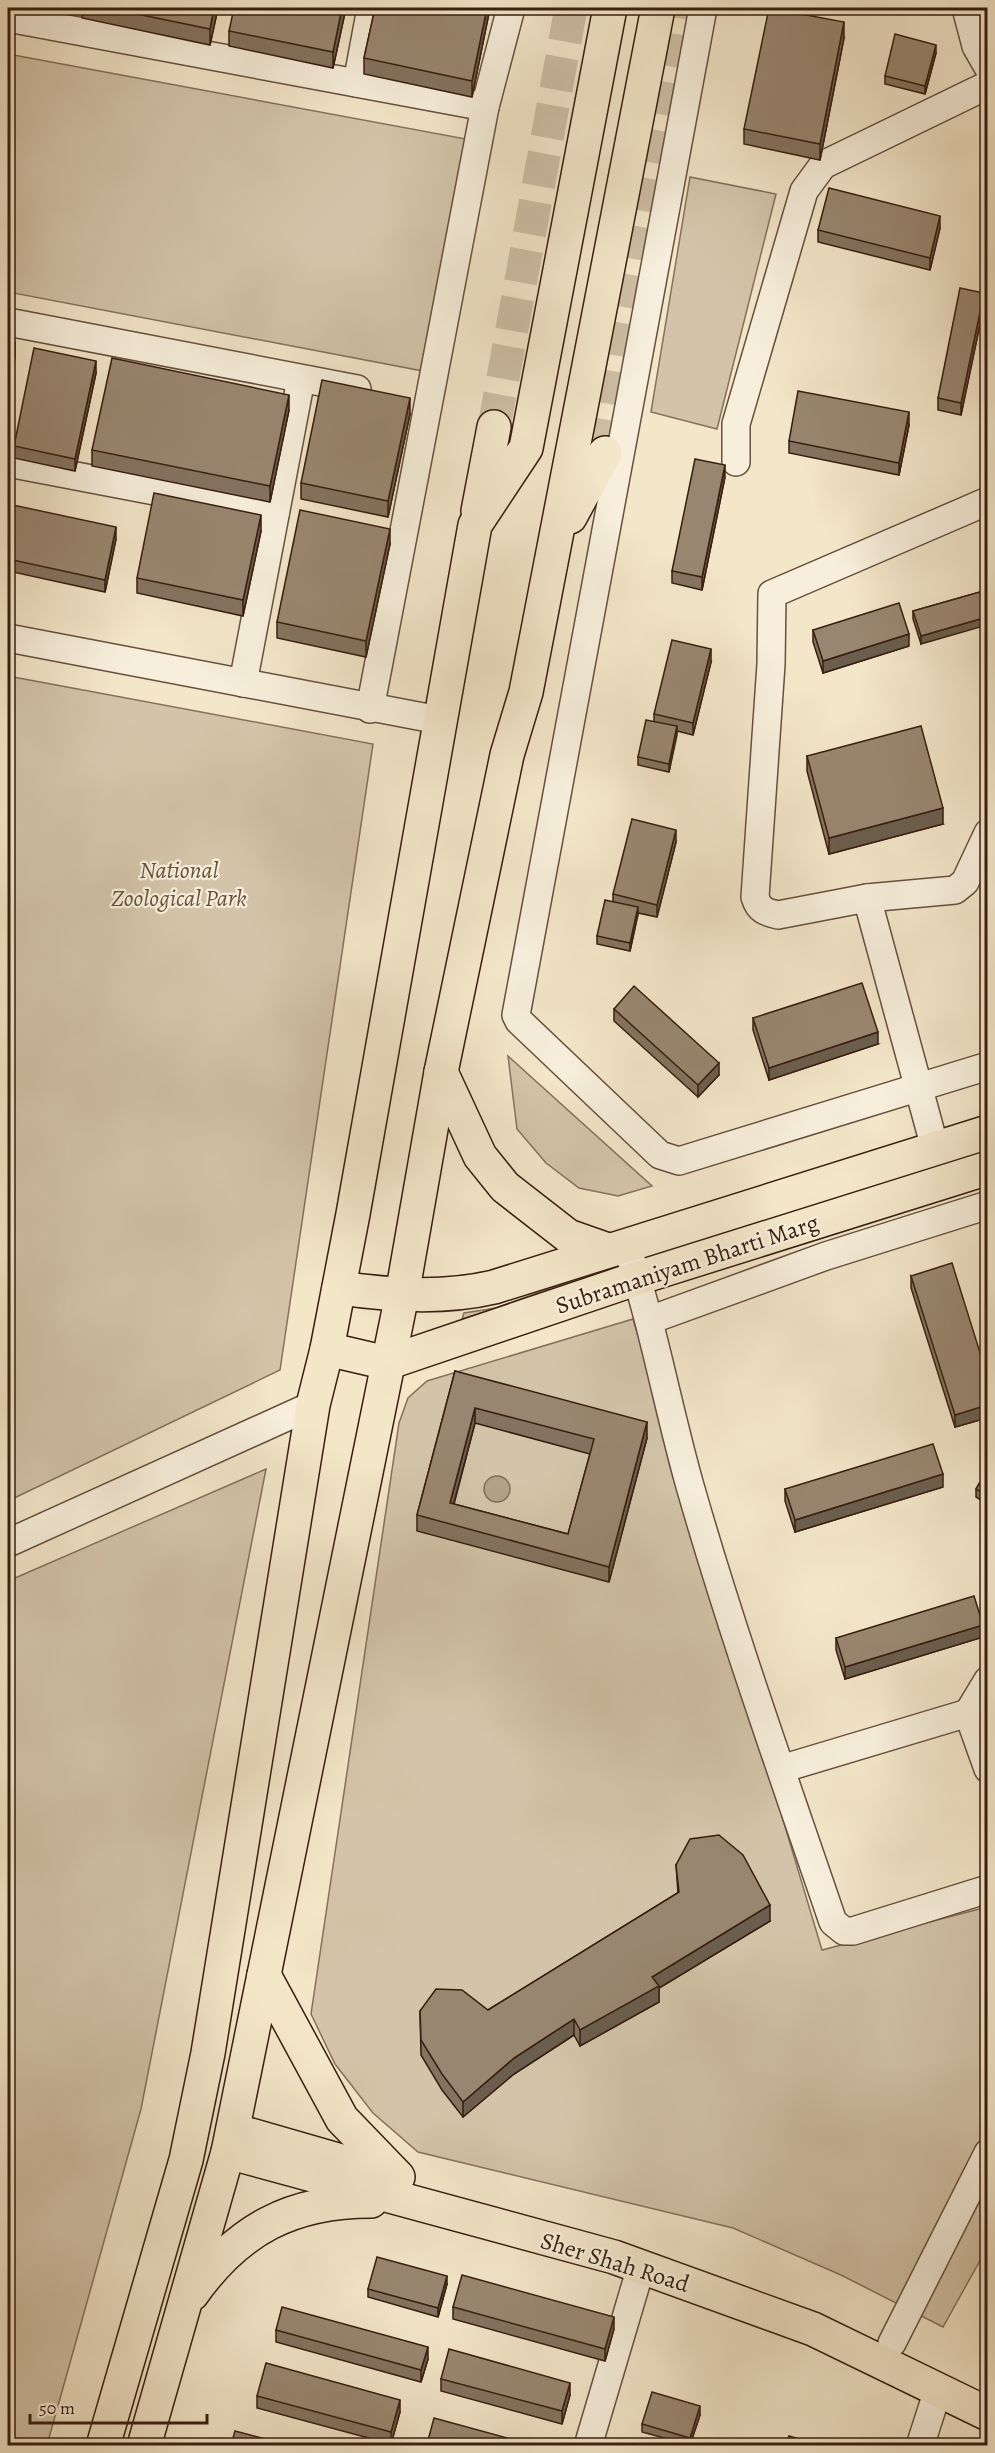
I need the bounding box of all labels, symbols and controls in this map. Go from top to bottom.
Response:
park label: National Zoological Park [111,854,247,914]
street label: Subramaniyam Bharti Marg [551,1206,823,1322]
street label: Sher Shah Road [537,2224,693,2300]
scale bar [30,2387,207,2425]
text: 50 m [39,2396,75,2420]

